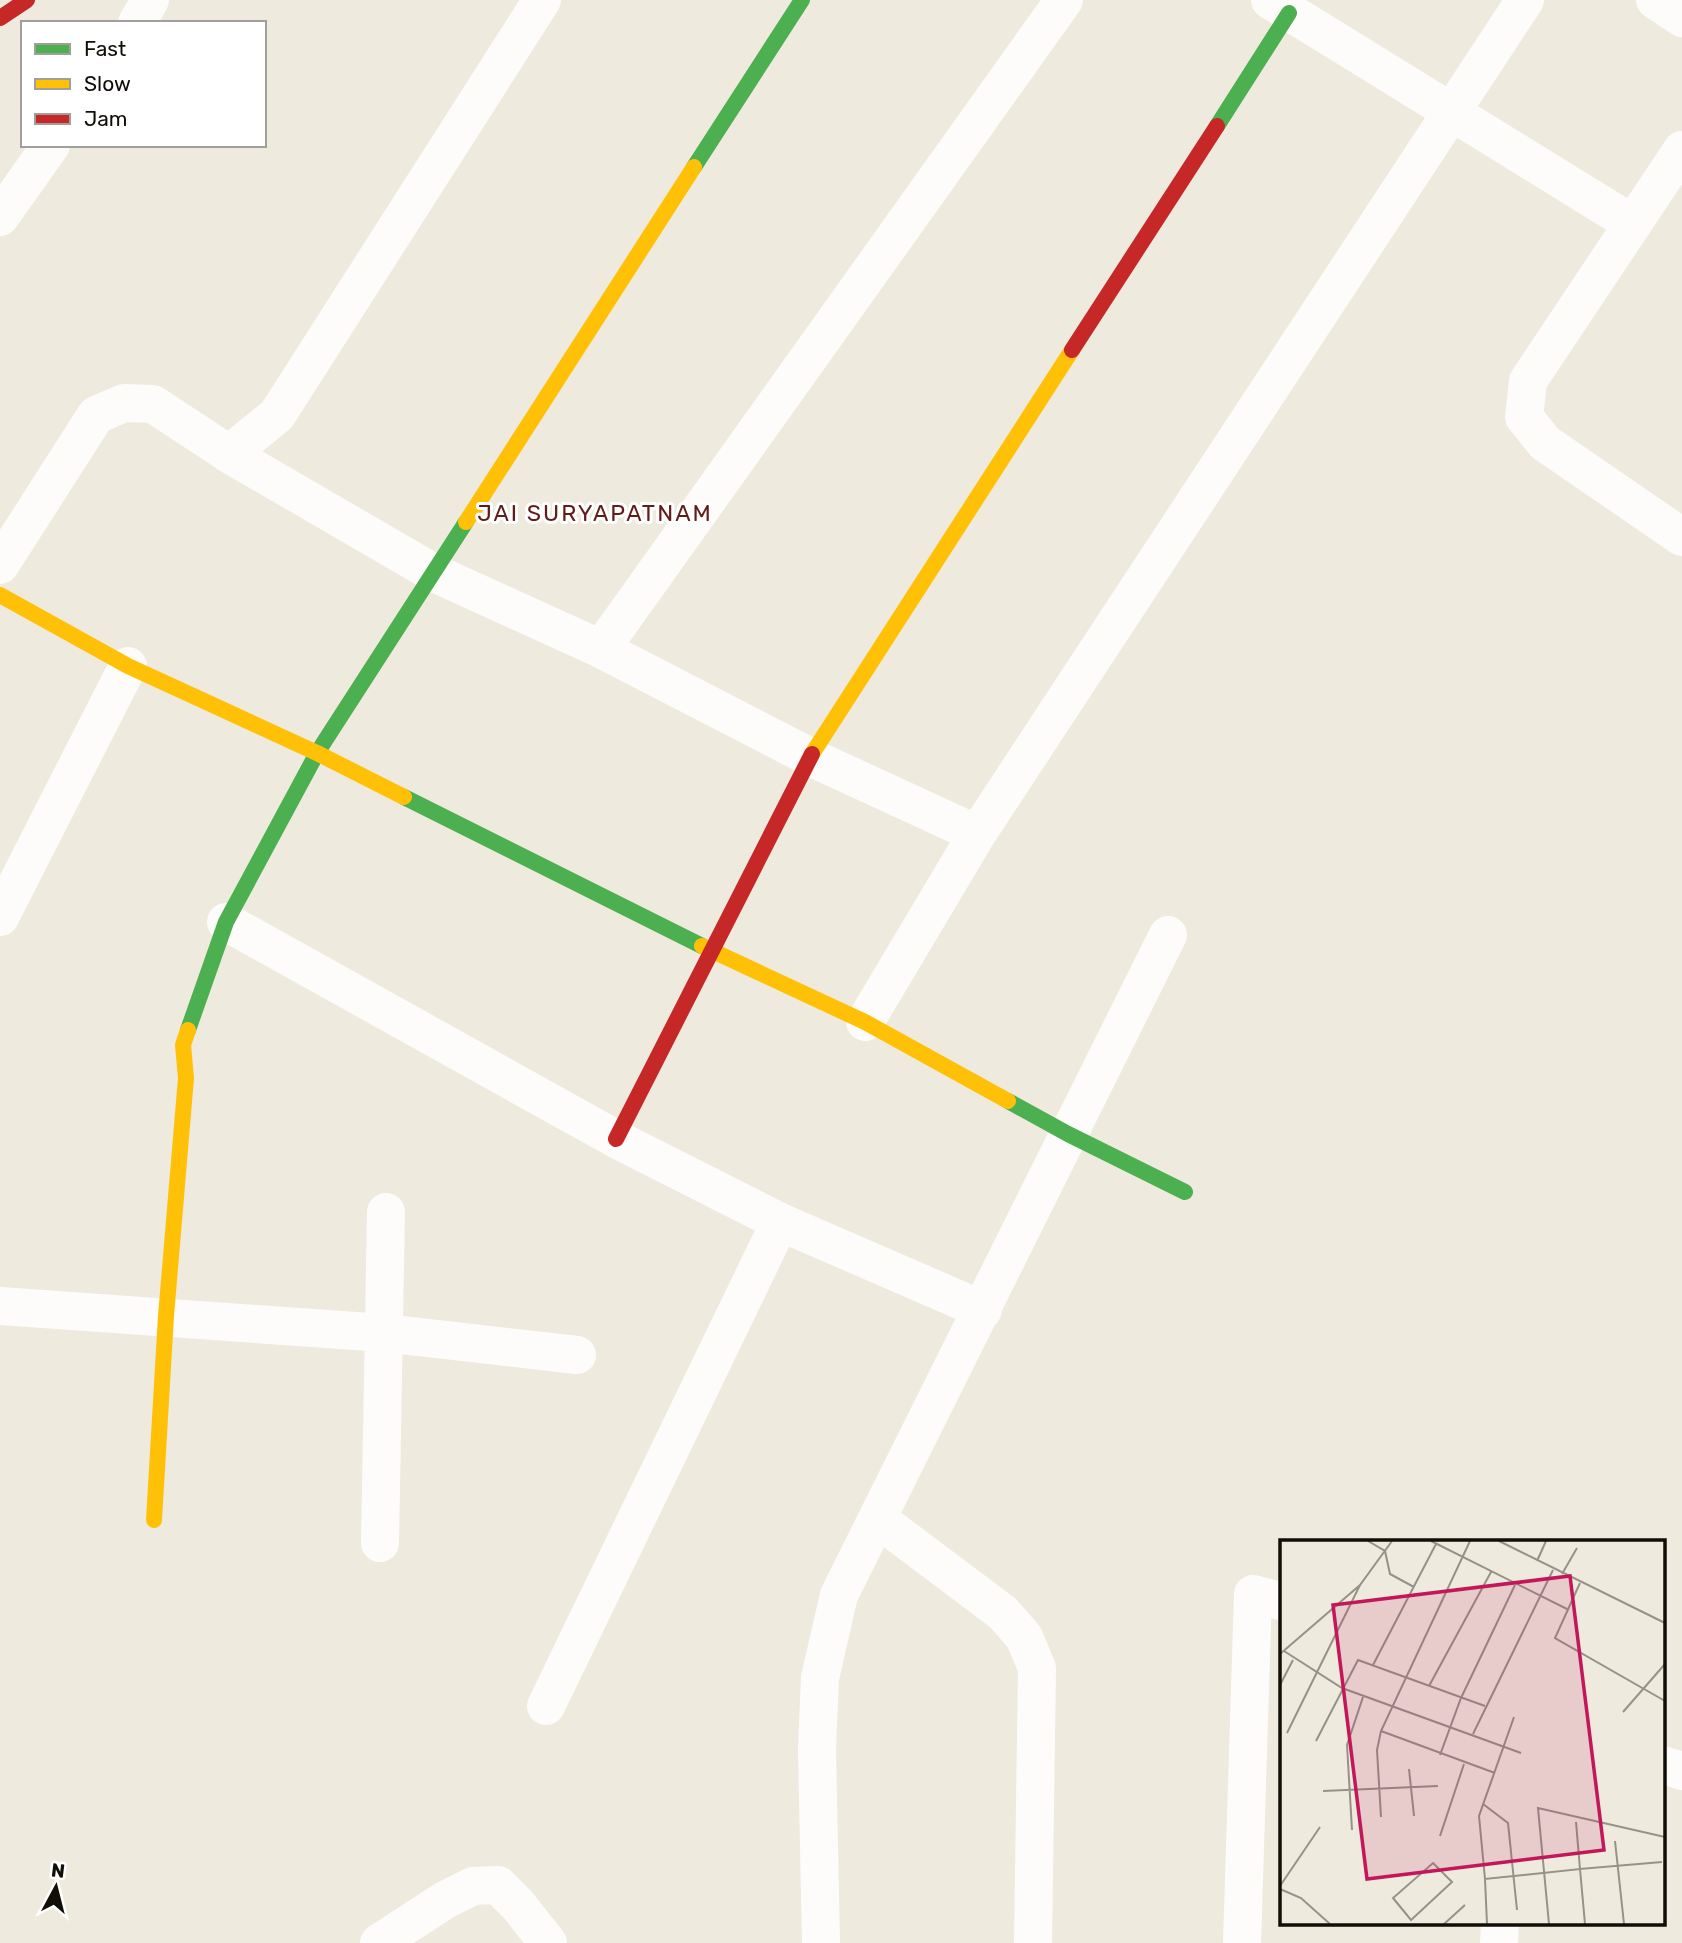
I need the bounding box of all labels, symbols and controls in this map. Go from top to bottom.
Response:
legend [21,21,266,147]
text: Fast [84,36,126,61]
text: Slow [84,71,131,96]
text: Jam [84,106,128,131]
district label: JAI SURYAPATNAM [477,499,713,527]
inset map [1280,1540,1664,1926]
north arrow [21,1852,91,1922]
text: N [50,1858,66,1883]

